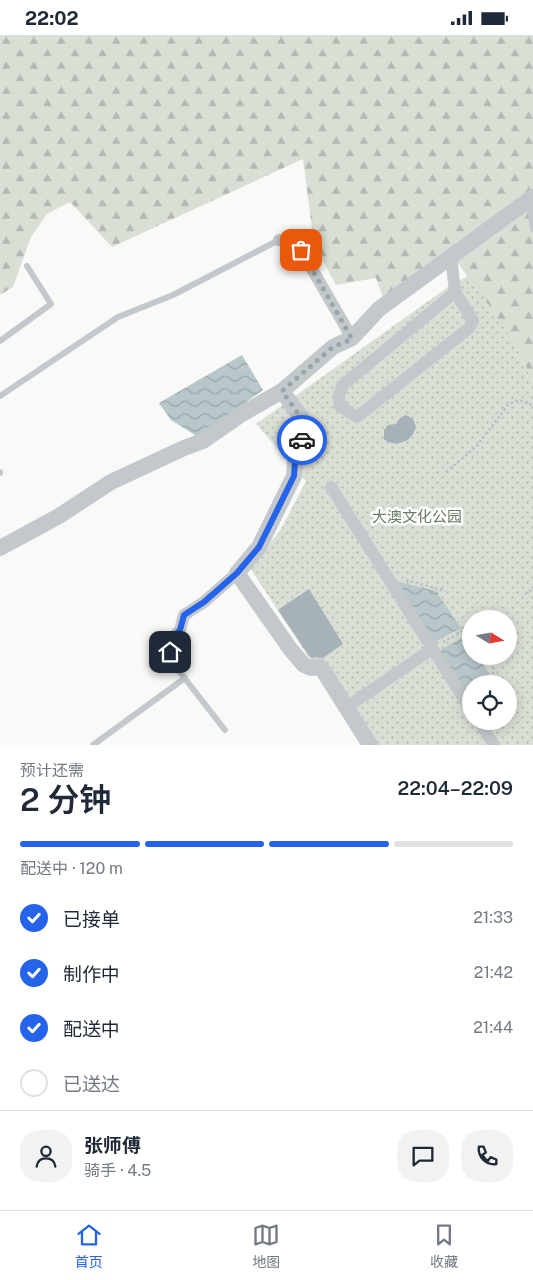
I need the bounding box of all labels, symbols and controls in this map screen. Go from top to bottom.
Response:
text: 22:02 [25,7,79,29]
pin [280,229,322,271]
icon: bag [287,236,315,264]
courier [277,415,327,465]
icon: car [288,426,316,454]
park label: 大澳文化公园 [372,508,462,525]
north arrow [462,610,518,665]
map controls [462,610,517,730]
pin [149,631,191,673]
icon: home [156,638,184,666]
button: locate [462,675,517,730]
text: 预计还需 [20,761,84,780]
text: 22:04–22:09 [397,777,513,799]
text: 2 分钟 [20,781,111,818]
text: 配送中 · 120 m [20,859,123,878]
icon: check [20,904,48,932]
text: 已接单 [63,908,120,930]
text: 21:33 [473,908,513,927]
icon: check [20,959,48,987]
text: 制作中 [63,963,120,985]
text: 21:42 [474,963,513,982]
icon: check [20,1014,48,1042]
text: 配送中 [63,1018,120,1040]
text: 21:44 [473,1018,513,1037]
text: 已送达 [63,1073,120,1095]
button: person [20,1130,72,1182]
button: chat [397,1130,449,1182]
button: phone [461,1130,513,1182]
text: 张师傅 [84,1134,141,1156]
text: 骑手 · 4.5 [84,1161,151,1180]
tab: 首页 [75,1221,103,1271]
tab: 地图 [252,1221,280,1271]
tab: 收藏 [430,1221,458,1271]

